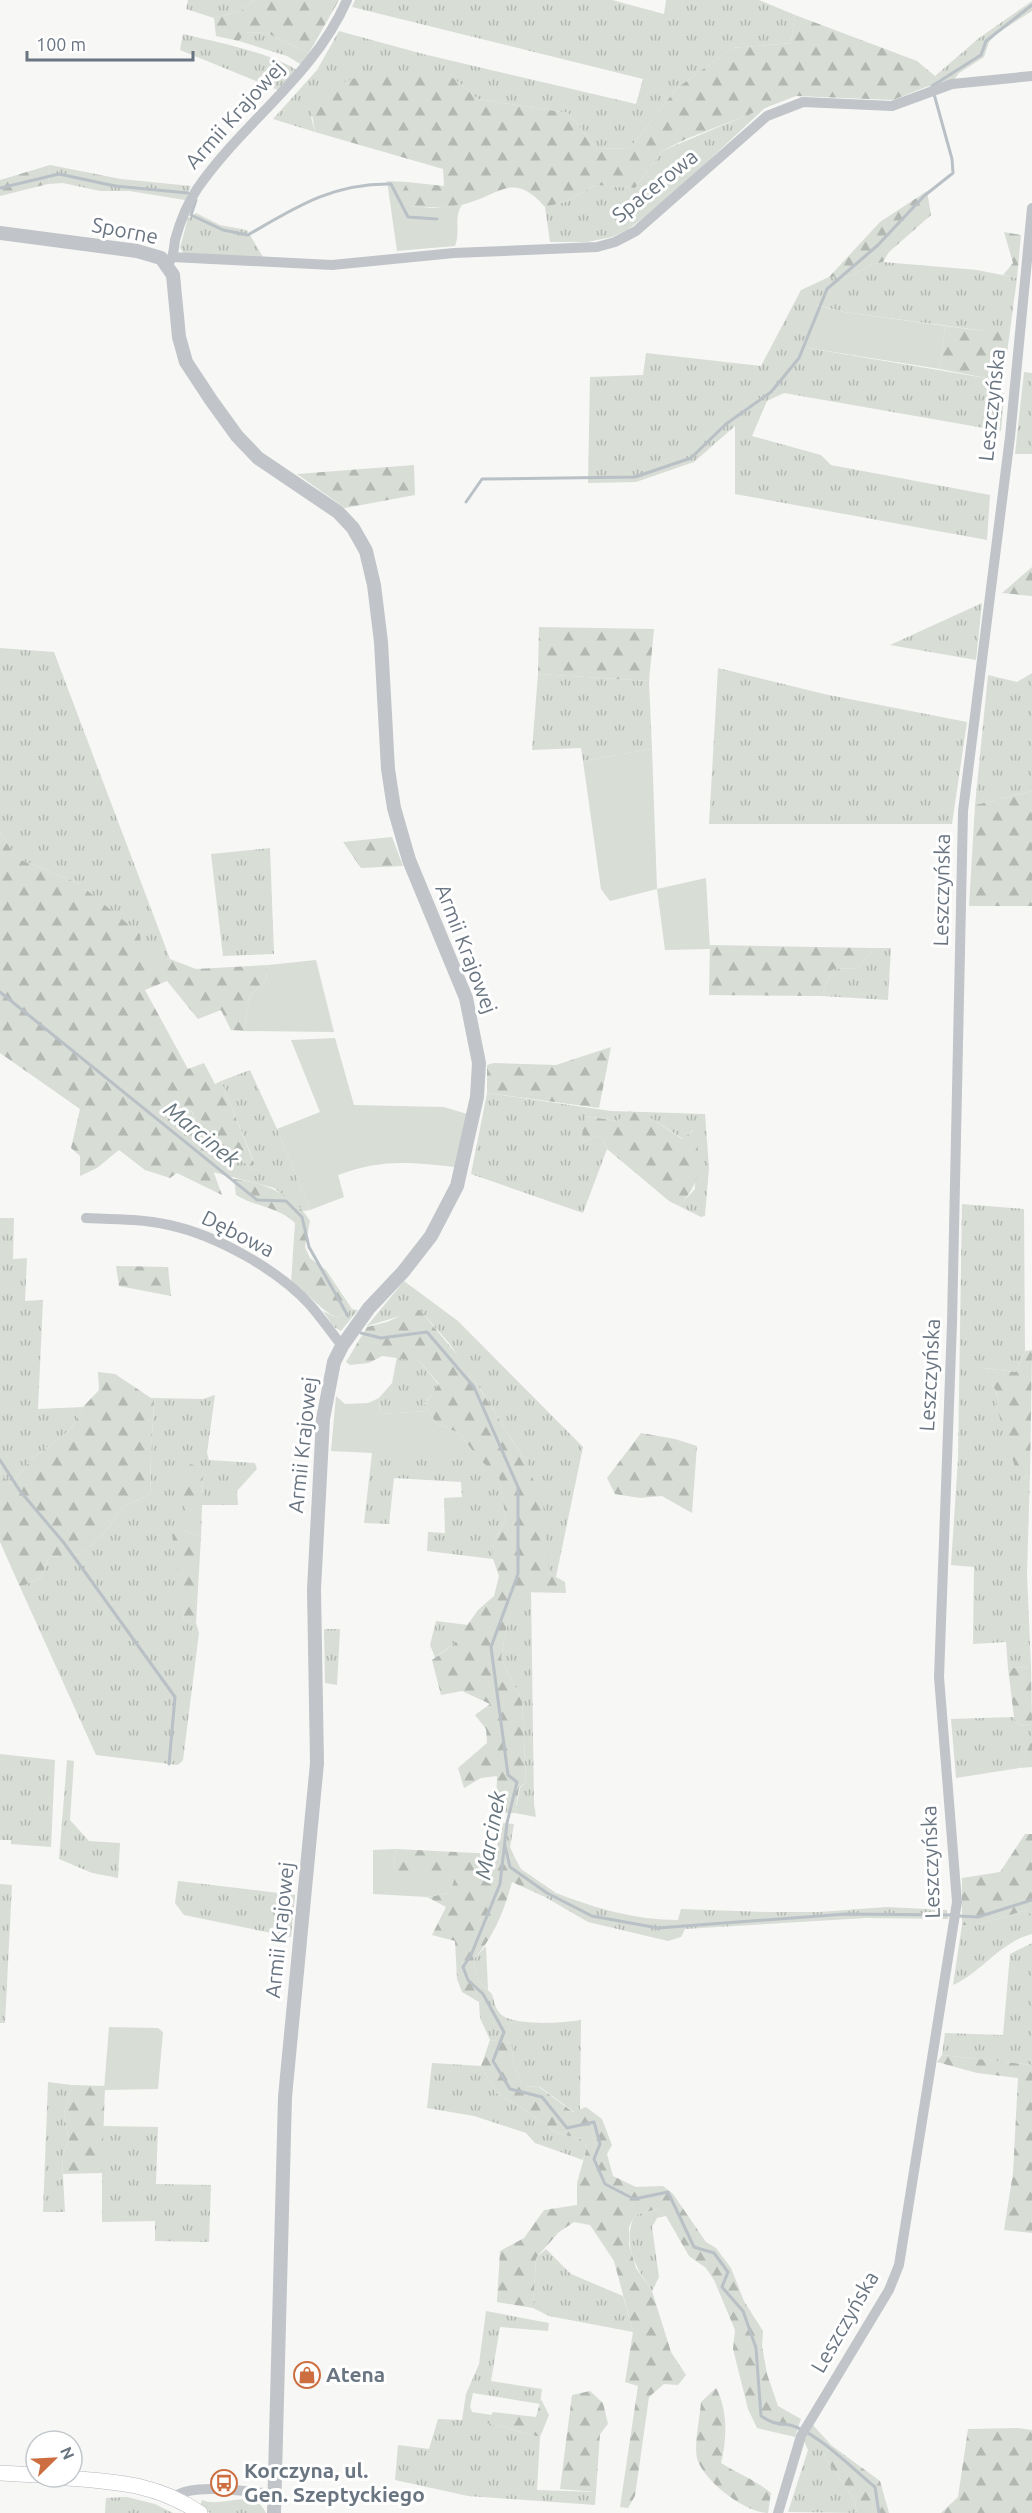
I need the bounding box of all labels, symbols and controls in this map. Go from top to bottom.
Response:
scale bar [27,24,194,62]
text: 100 m [36,34,86,54]
street label: Armii Krajowej [180,56,289,173]
street label: Spacerowa [607,144,702,227]
street label: Sporne [90,212,160,248]
street label: Leszczyńska [973,347,1009,462]
street label: Leszczyńska [928,833,954,947]
street label: Armii Krajowej [431,881,503,1017]
water label: Marcinek [160,1096,245,1172]
street label: Dębowa [198,1205,279,1262]
street label: Leszczyńska [914,1318,944,1432]
street label: Armii Krajowej [283,1376,321,1514]
water label: Marcinek [469,1788,510,1881]
street label: Leszczyńska [916,1805,944,1919]
street label: Armii Krajowej [260,1861,298,1999]
street label: Leszczyńska [806,2267,883,2376]
shop icon: Atena [292,2360,322,2390]
place label: Atena [326,2362,385,2386]
north arrow [24,2429,84,2489]
text: N [57,2444,78,2462]
place label: Korczyna, ul. Gen. Szeptyckiego [244,2458,425,2506]
bus stop icon: Korczyna, ul. Gen. Szeptyckiego [209,2468,239,2498]

